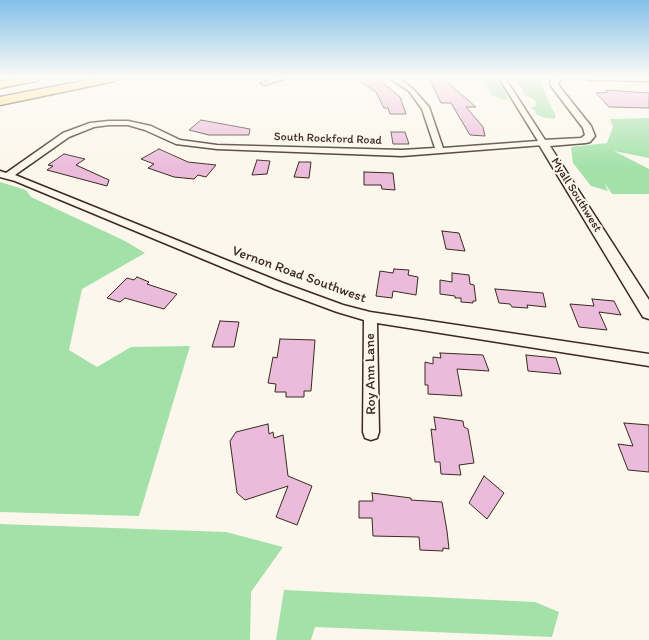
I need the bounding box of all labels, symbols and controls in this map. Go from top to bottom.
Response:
street label: South Rockford Road [274,130,382,148]
street label: Myall Southwest [547,155,605,235]
street label: Vernon Road Southwest [230,243,368,307]
street label: Roy Ann Lane [362,333,380,415]

